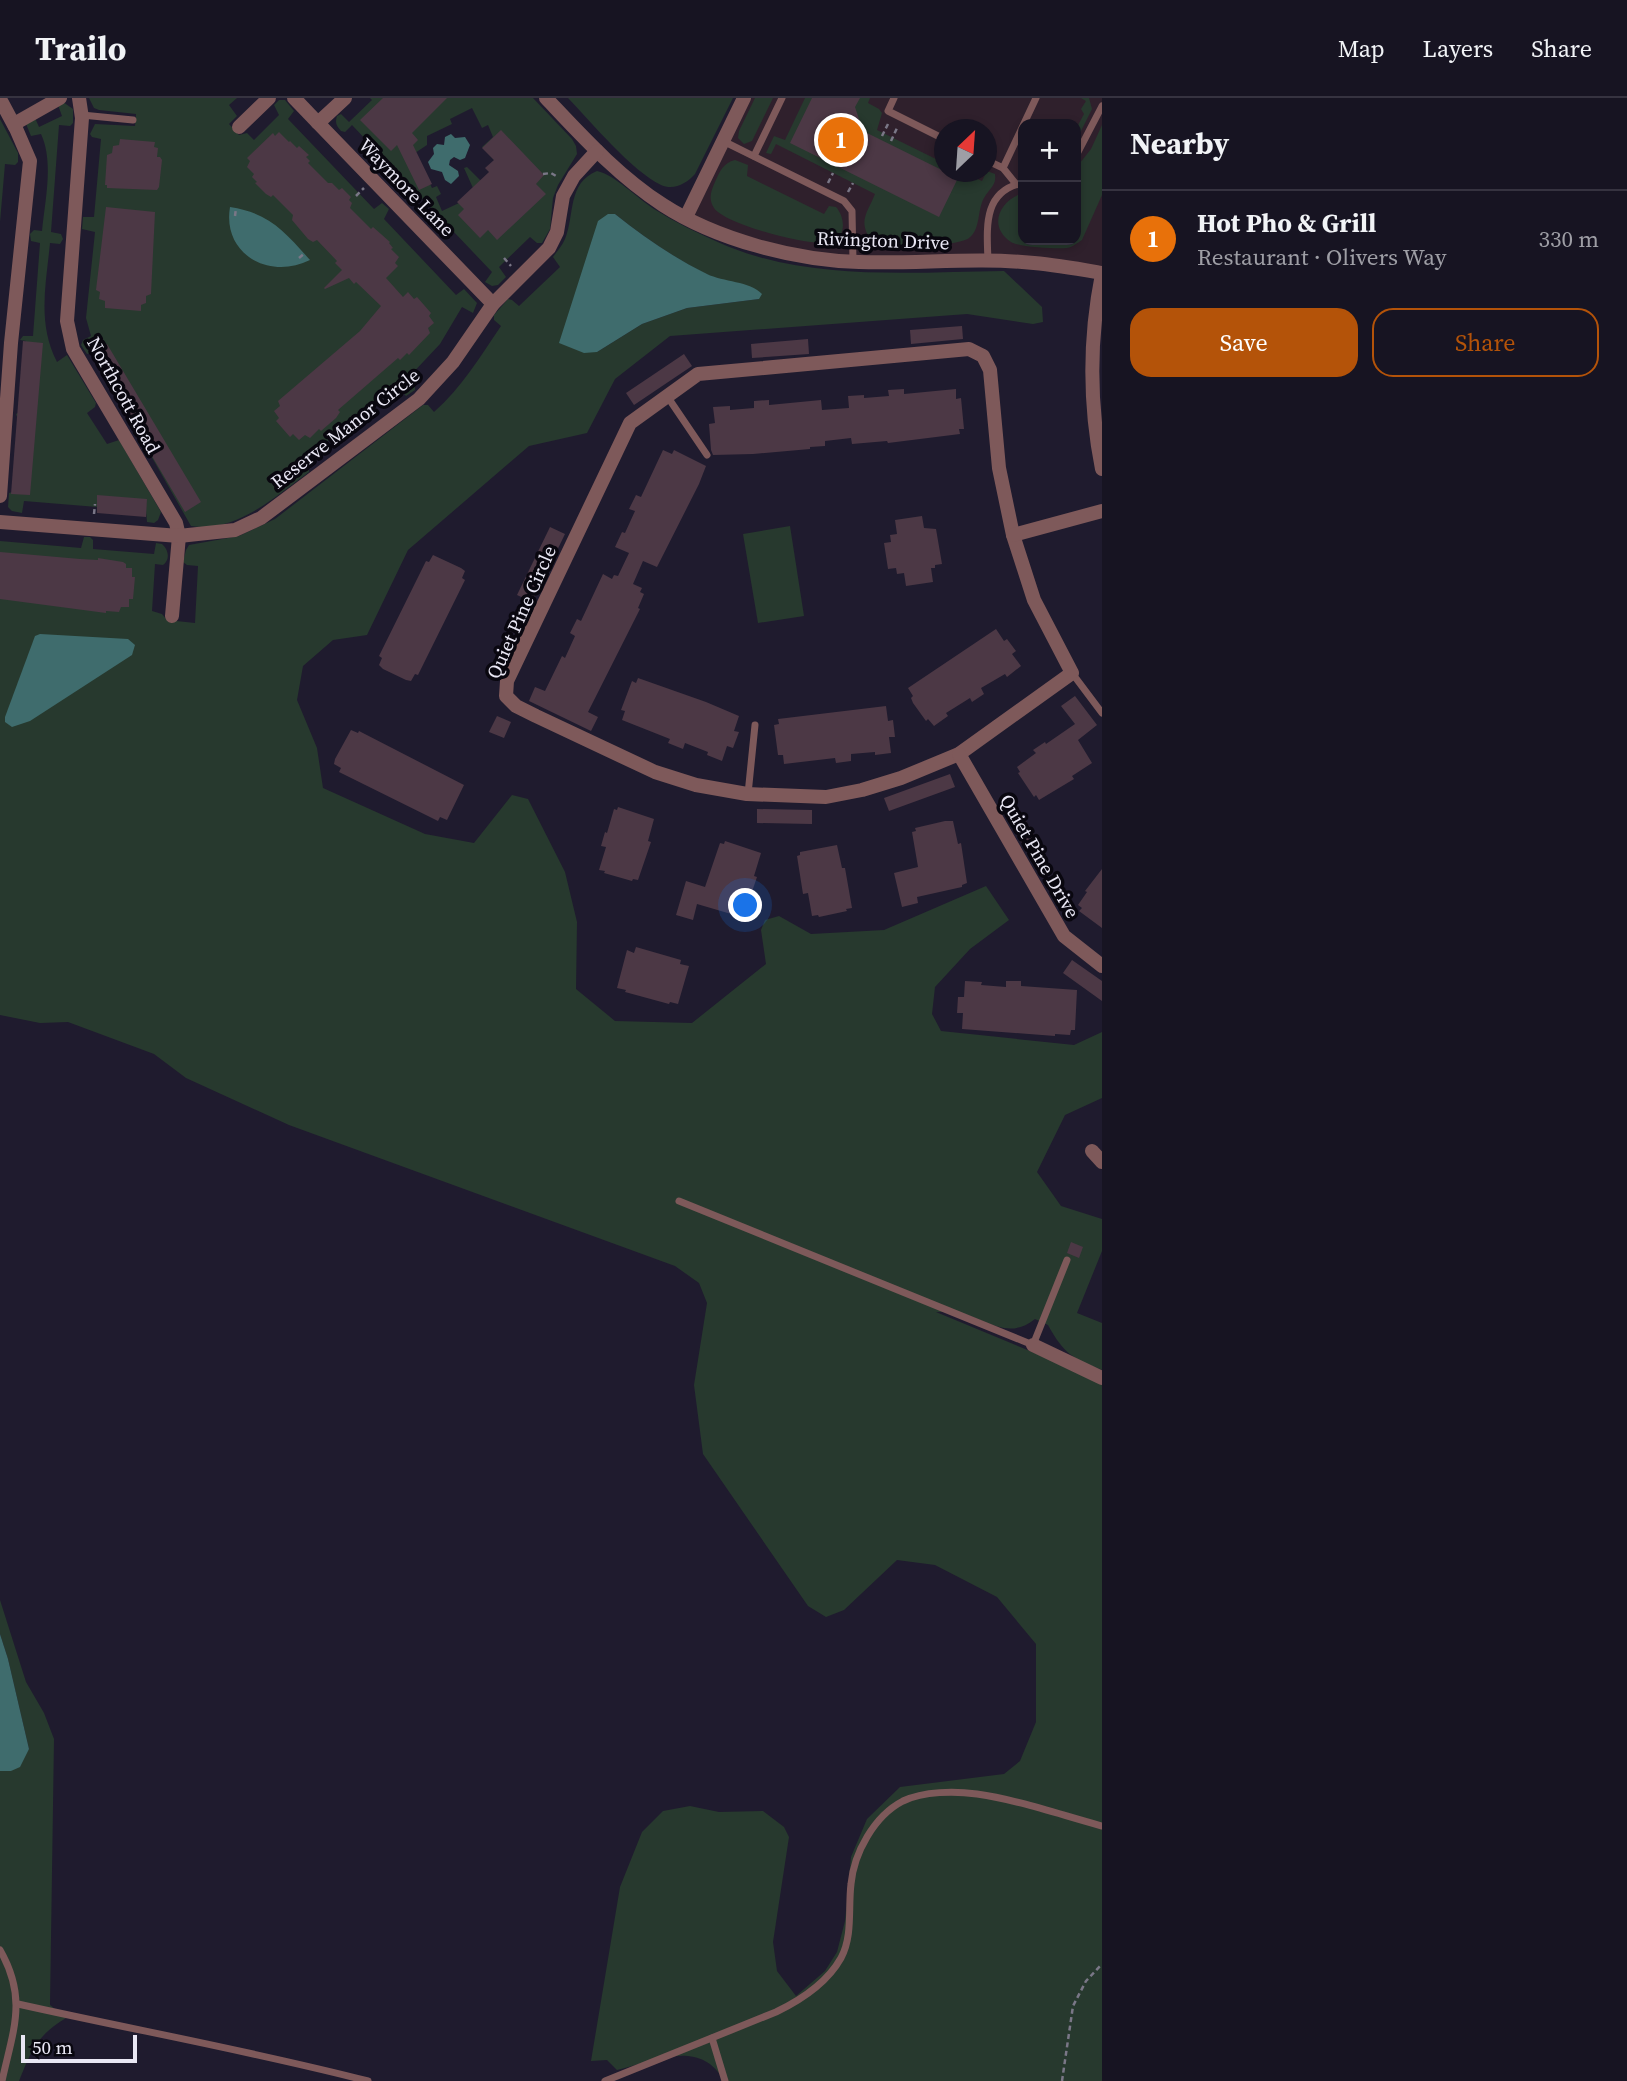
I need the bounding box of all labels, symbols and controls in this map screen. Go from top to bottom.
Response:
text: Trailo [35,26,127,71]
text: Map [1338,32,1385,65]
text: Layers [1423,32,1493,65]
text: Share [1531,32,1592,65]
pin: 1 [818,114,864,166]
north arrow [934,119,997,182]
map controls [1018,119,1081,245]
button: + [1018,119,1081,182]
text: Nearby [1130,123,1229,164]
street label: Waymore Lane [353,132,461,242]
button: − [1018,182,1081,245]
text: Hot Pho & Grill [1197,205,1376,241]
text: 1 [1147,223,1159,255]
text: 330 m [1538,223,1599,255]
street label: Rivington Drive [816,225,950,255]
text: Restaurant · Olivers Way [1197,241,1446,273]
button: Save [1130,308,1358,377]
button: Share [1372,308,1599,377]
street label: Northcott Road [81,332,167,458]
street label: Reserve Manor Circle [265,362,425,494]
street label: Quiet Pine Circle [480,541,562,683]
street label: Quiet Pine Drive [994,789,1086,923]
your location [728,888,762,922]
scale bar [21,2032,136,2064]
text: 50 m [32,2034,73,2060]

